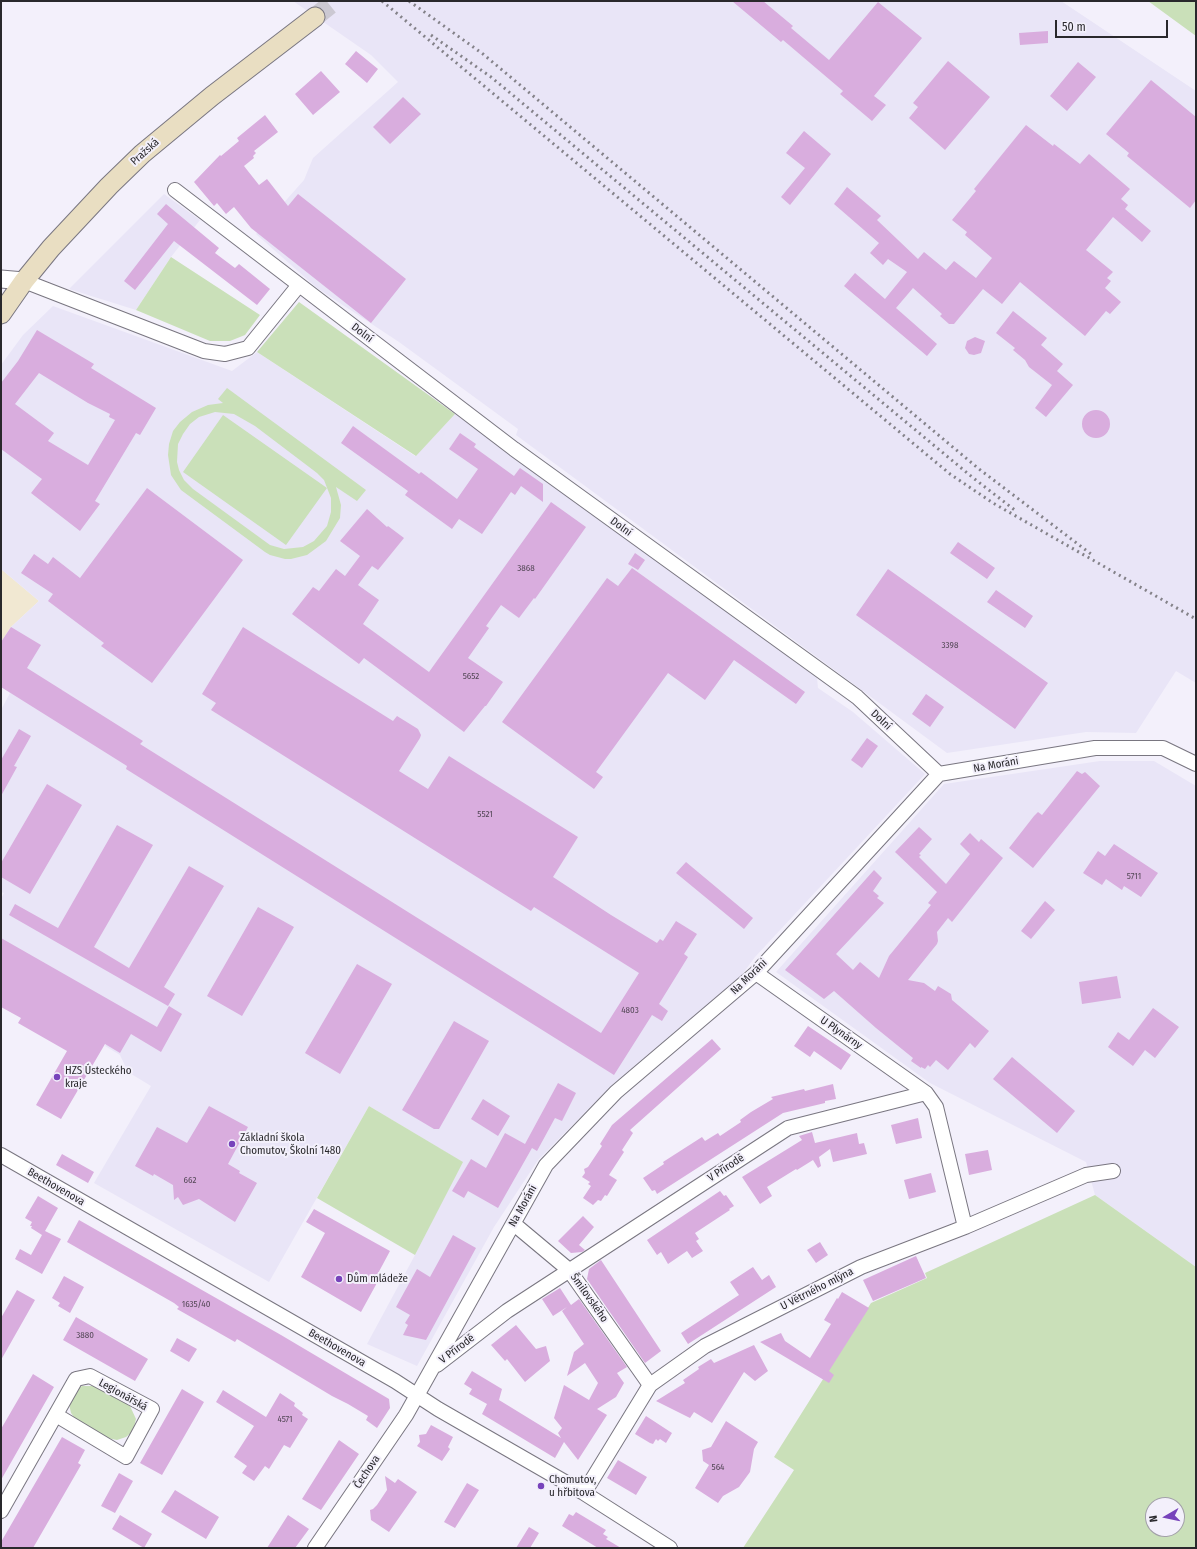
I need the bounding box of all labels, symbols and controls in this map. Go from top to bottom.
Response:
scale bar [1057,12,1170,38]
text: 50 m [1062,20,1086,34]
street label: Pražská [128,136,162,168]
street label: Dolní [349,321,375,345]
street label: Dolní [608,515,634,539]
house number: 3868 [517,563,535,573]
house number: 3398 [942,640,958,650]
house number: 5652 [463,671,479,681]
street label: Dolní [868,707,894,733]
street label: Na Moráni [972,755,1020,775]
house number: 5521 [477,809,493,819]
house number: 5711 [1127,871,1141,881]
street label: Na Moráni [728,956,770,998]
house number: 4803 [621,1005,639,1015]
street label: U Plynárny [818,1014,864,1052]
place label: HZS Ústeckého kraje [65,1064,131,1090]
marker: HZS Ústeckého kraje [52,1072,62,1082]
place label: Základní škola Chomutov, Školní 1480 [240,1131,341,1157]
marker: Základní škola Chomutov, Školní 1480 [227,1139,237,1149]
street label: V Přírodě [705,1151,747,1185]
street label: Beethovenova [25,1165,87,1209]
house number: 662 [184,1175,196,1185]
street label: Na Moráni [506,1183,540,1229]
street label: U Větrného mlýna [778,1265,856,1313]
street label: Šmilovského [567,1271,611,1325]
place label: Dům mládeže [347,1272,408,1286]
marker: Dům mládeže [334,1274,344,1284]
house number: 1635/40 [182,1299,210,1309]
street label: Beethovenova [306,1326,368,1370]
house number: 3880 [76,1330,94,1340]
street label: V Přírodě [437,1331,477,1367]
street label: Legionářská [96,1376,150,1414]
house number: 4571 [277,1414,293,1424]
street label: Čechova [351,1453,383,1491]
house number: 564 [712,1462,724,1472]
place label: Chomutov, u hřbitova [549,1473,596,1499]
marker: Chomutov, u hřbitova [536,1481,546,1491]
north arrow [1145,1497,1185,1537]
text: N [1147,1515,1161,1523]

